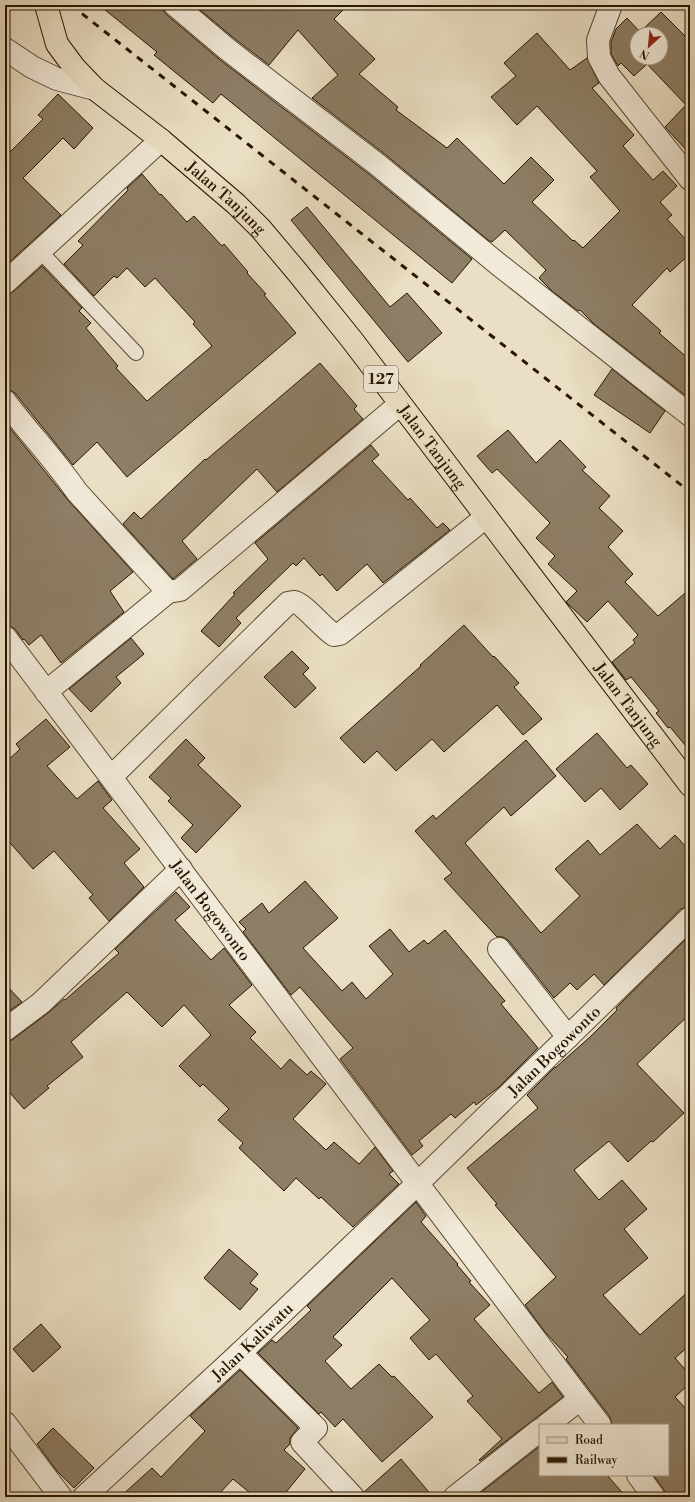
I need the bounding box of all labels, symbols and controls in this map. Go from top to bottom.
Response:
north arrow [629,26,669,66]
text: N [638,46,652,62]
street label: Jalan Tanjung [181,156,270,240]
road number: 127 [364,366,398,392]
street label: Jalan Tanjung [393,400,471,494]
street label: Jalan Tanjung [589,658,667,752]
street label: Jalan Bogowonto [165,855,255,965]
street label: Jalan Bogowonto [503,1002,605,1102]
street label: Jalan Kaliwatu [207,1299,298,1386]
legend [539,1424,669,1476]
text: Road [575,1433,603,1448]
text: Railway [575,1453,617,1468]

